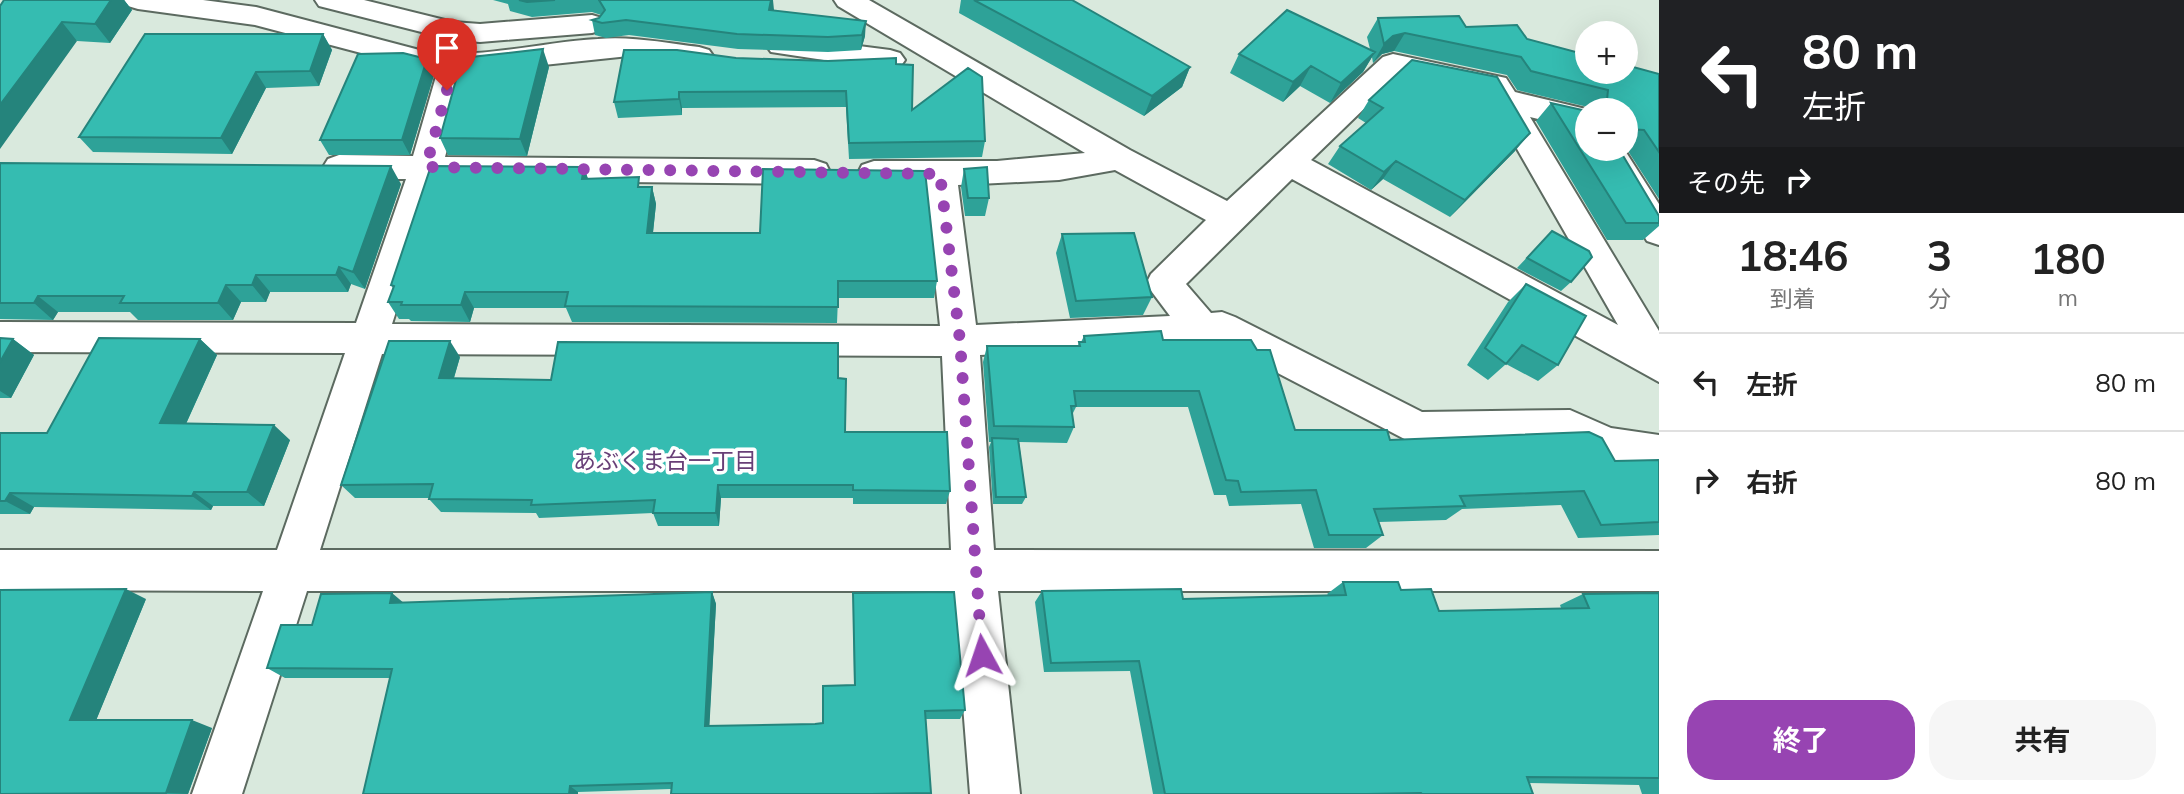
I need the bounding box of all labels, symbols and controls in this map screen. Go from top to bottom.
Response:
pin [417,18,477,90]
text: 80 m [1802,20,1918,81]
map controls [1575,21,1638,161]
button: + [1575,21,1638,84]
icon: left [1687,28,1778,119]
icon: arrive [428,29,466,67]
text: 左折 [1802,86,1866,126]
button: − [1575,98,1638,161]
icon: right [1779,161,1817,199]
text: その先 [1687,166,1765,199]
text: 18:46 [1737,229,1848,282]
text: 3 [1927,229,1952,282]
text: 180 [2030,232,2106,285]
text: m [2058,283,2078,312]
text: 到着 [1770,284,1816,313]
text: 分 [1928,284,1951,313]
icon: left [1687,363,1725,401]
text: 80 m [2095,366,2156,399]
text: 左折 [1746,368,1798,401]
district label: あぶくま台一丁目 [573,446,757,475]
icon: right [1687,461,1725,499]
text: 80 m [2095,464,2156,497]
text: 右折 [1746,466,1798,499]
position arrow [945,618,1019,692]
button: 終了 [1687,700,1915,780]
button: 共有 [1929,700,2156,780]

